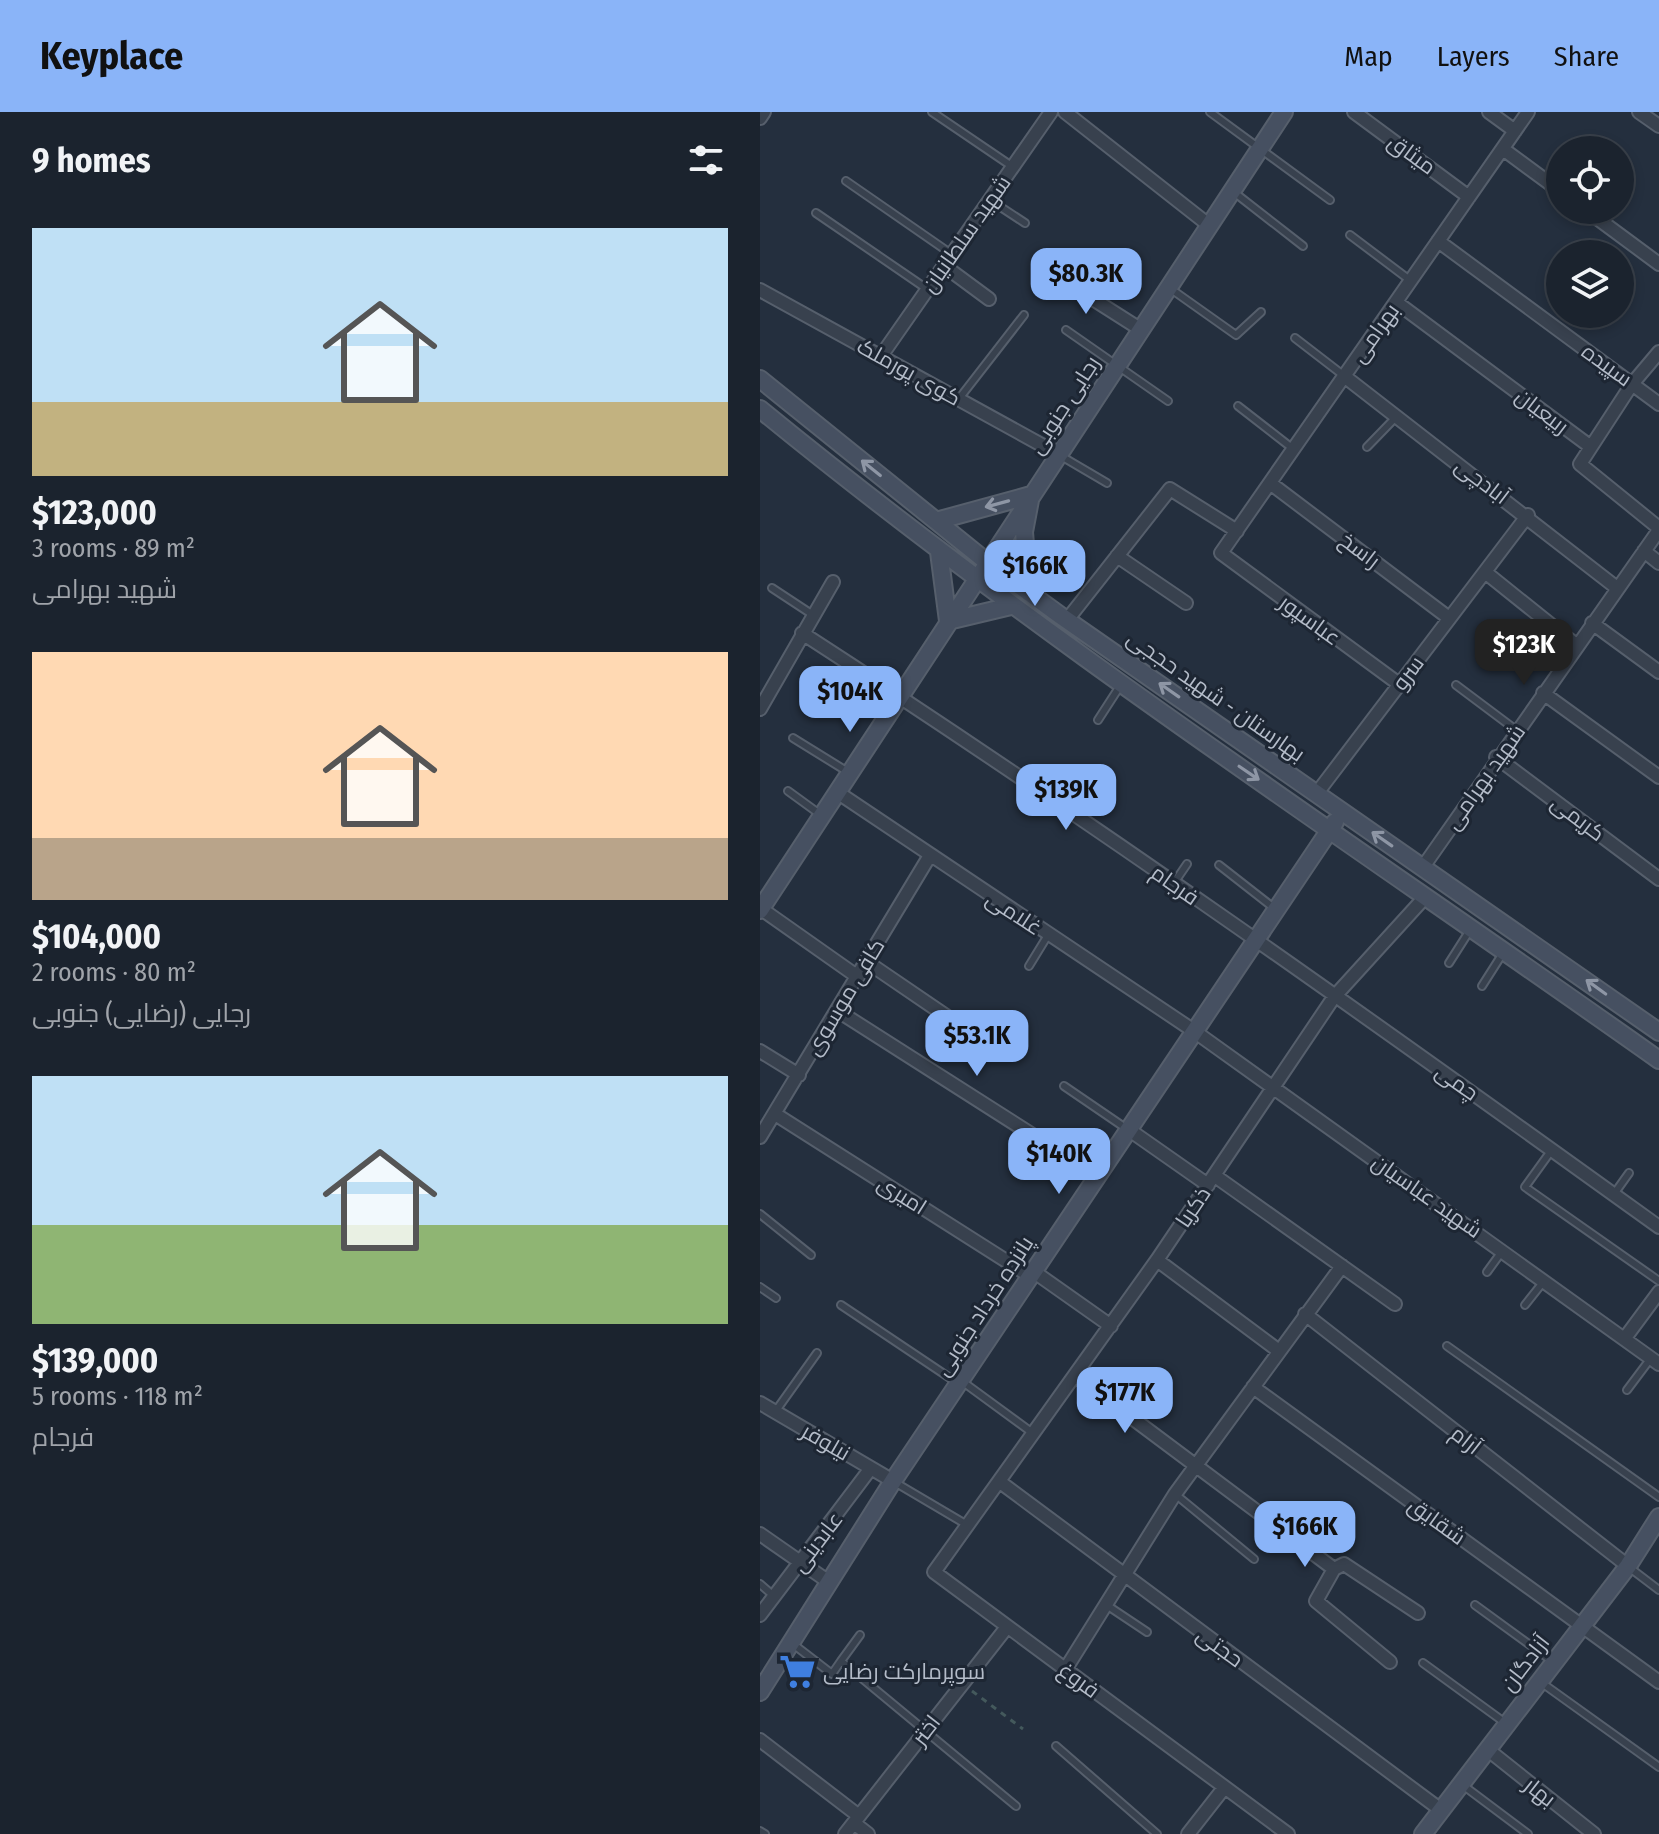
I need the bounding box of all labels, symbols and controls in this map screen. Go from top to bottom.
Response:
text: Keyplace [40,33,183,79]
text: Map [1344,40,1393,73]
text: Layers [1437,40,1510,73]
text: Share [1554,40,1619,73]
street label: میثاق [1383,128,1441,180]
map controls [1546,136,1634,328]
button: locate [1546,136,1634,224]
icon: filters [684,138,728,182]
text: 9 homes [32,140,151,181]
street label: شهید سلطانیان [915,170,1017,298]
button: layers [1546,240,1634,328]
pin: $80.3K [1021,248,1151,316]
text: $80.3K [1049,258,1123,289]
icon: home [308,280,452,424]
street label: بهرامی [1345,298,1405,368]
street label: کوی پورملک [852,332,966,412]
street label: سپیده [1577,338,1637,392]
street label: رجایی جنوبی [1022,351,1106,459]
street label: ربیعیان [1510,382,1574,440]
street label: آبادچی [1449,452,1514,511]
one-way arrow [861,459,882,477]
text: $123,000 [32,492,157,533]
one-way arrow [984,498,1010,513]
street label: راسخ [1334,526,1386,575]
text: 3 rooms · 89 m² [32,533,195,564]
pin: $166K [979,540,1091,608]
text: $166K [1002,550,1068,581]
text: شهید بهرامی [32,574,177,605]
street label: عباسپور [1272,588,1346,651]
pin: $123K [1468,619,1580,687]
street label: بهارستان - شهید حججی [1122,624,1310,768]
text: $123K [1493,629,1555,660]
street label: سرو [1386,650,1430,696]
pin: $104K [794,666,906,734]
text: $104K [817,676,883,707]
one-way arrow [1158,682,1180,698]
icon: home [308,704,452,848]
street label: شهید بهرامی [1439,719,1531,835]
pin: $139K [1010,764,1122,832]
one-way arrow [1237,765,1259,781]
text: $139K [1034,774,1098,805]
street label: کریمی [1546,789,1610,847]
one-way arrow [1372,830,1393,847]
street label: فرجام [1145,859,1204,913]
street label: غلامی [981,885,1047,941]
text: $104,000 [32,916,161,957]
street label: کافی موسوی [800,934,890,1060]
text: 2 rooms · 80 m² [32,957,196,988]
one-way arrow [1585,979,1607,995]
text: رجایی (رضایی) جنوبی [32,998,251,1029]
pin: $53.1K [912,1010,1042,1078]
text: $53.1K [943,1020,1011,1051]
street label: چمی [1430,1058,1484,1107]
icon: home [308,1128,452,1272]
pin: $140K [1003,1128,1115,1196]
text: $140K [1026,1138,1092,1169]
street label: شهید عباسیان [1367,1148,1487,1244]
street label: امیری [872,1170,932,1220]
street label: ذکریا [1170,1181,1216,1233]
street label: پانزده خرداد جنوبی [929,1231,1040,1382]
text: $139,000 [32,1340,158,1381]
pin: $177K [1069,1367,1181,1435]
text: $177K [1095,1377,1155,1408]
text: 5 rooms · 118 m² [32,1381,203,1412]
street label: نیلوفر [795,1416,855,1467]
street label: آرام [1444,1420,1487,1462]
text: فرجام [32,1422,94,1453]
street label: شقایق [1403,1491,1471,1551]
pin: $166K [1249,1501,1361,1569]
street label: عابدینی [785,1506,849,1578]
text: $166K [1272,1511,1338,1542]
street label: حجتی [1191,1621,1249,1673]
street label: آزادگان [1495,1629,1555,1697]
supermarket icon: سوپرمارکت رضایی [778,1652,816,1690]
street label: فروغ [1053,1656,1105,1705]
place label: سوپرمارکت رضایی [823,1658,985,1686]
street label: اختر [905,1709,946,1752]
street label: بهار [1517,1770,1561,1813]

